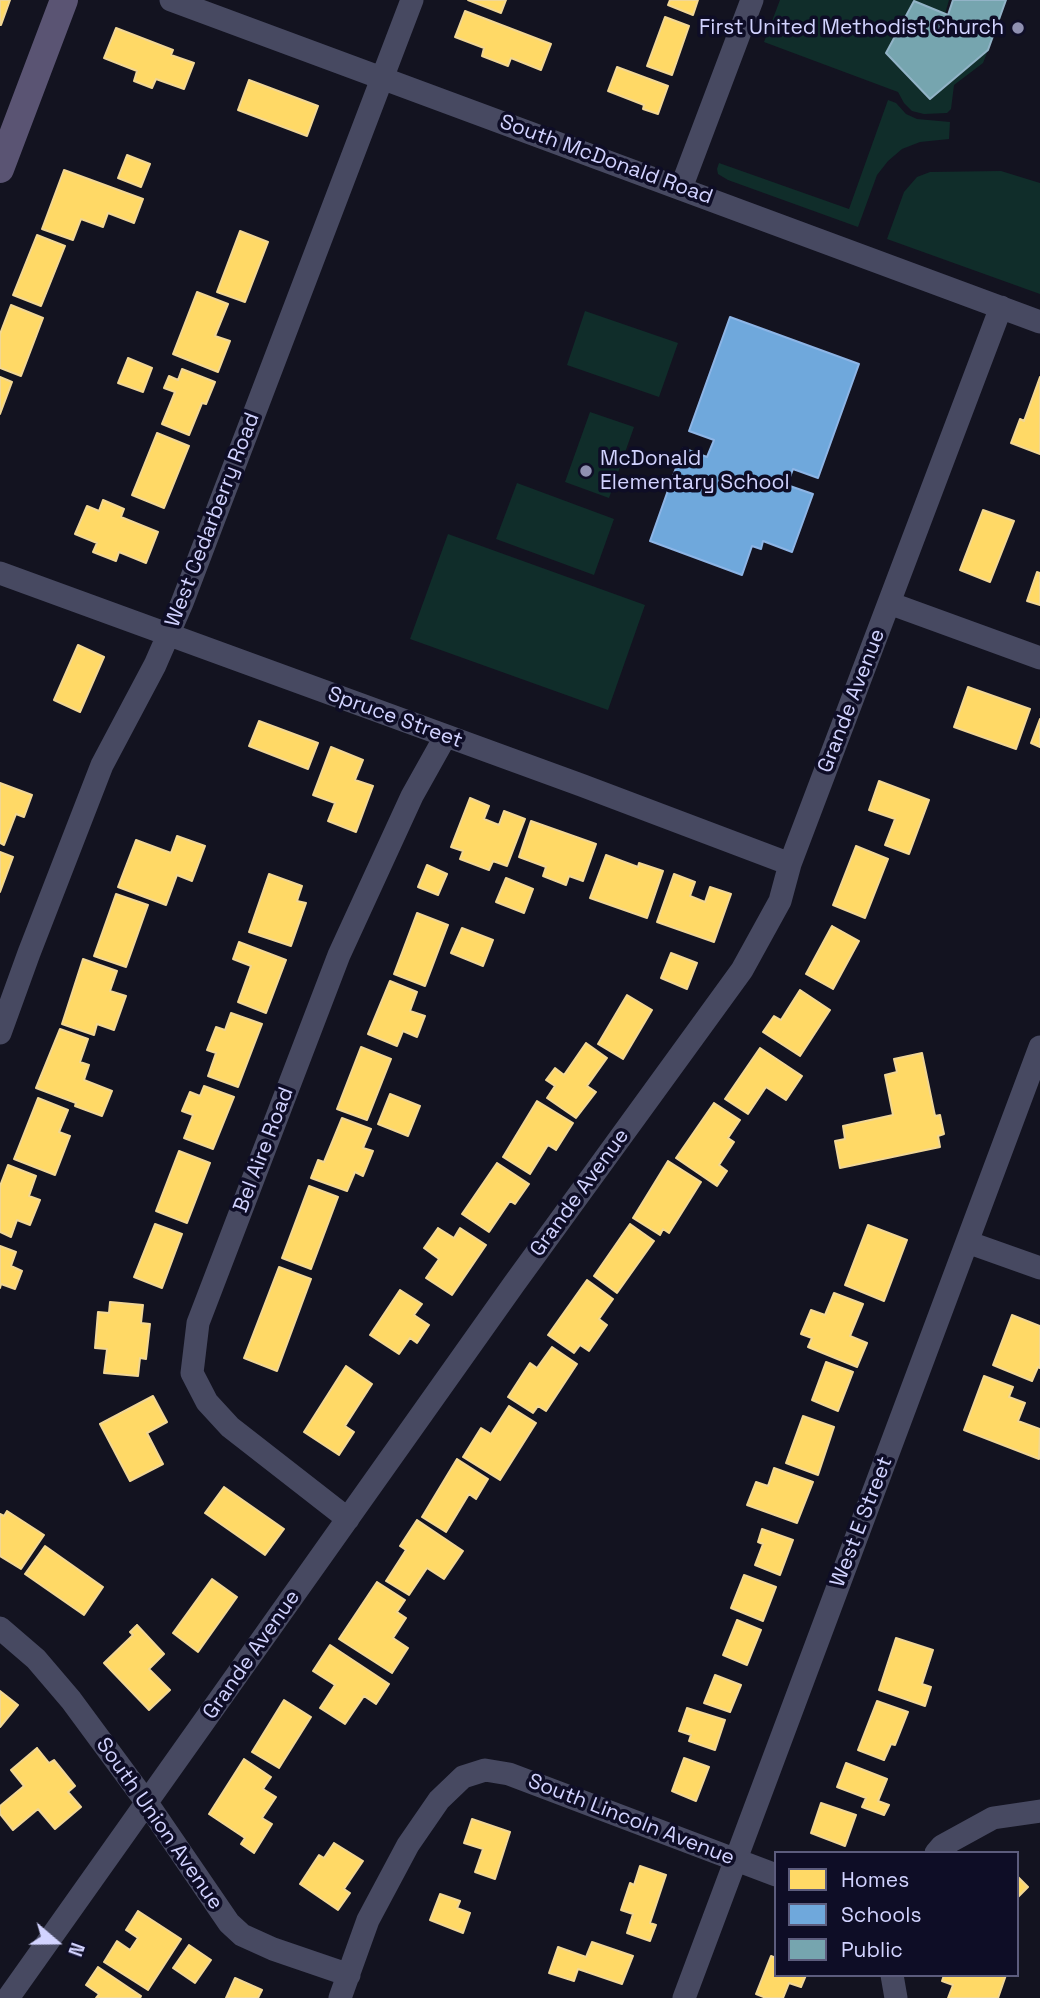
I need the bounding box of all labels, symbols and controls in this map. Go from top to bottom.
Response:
place label: First United Methodist Church [699,15,1004,41]
marker: First United Methodist Church [1010,20,1026,36]
street label: South McDonald Road [496,110,716,210]
street label: West Cedarberry Road [160,409,266,631]
place label: McDonald Elementary School [600,446,790,496]
marker: McDonald Elementary School [578,463,594,479]
street label: Grande Avenue [813,626,891,776]
street label: Spruce Street [324,682,466,754]
street label: Bel Aire Road [229,1084,299,1216]
street label: Grande Avenue [525,1124,635,1262]
street label: West E Street [826,1453,898,1591]
street label: Grande Avenue [198,1586,306,1724]
street label: South Union Avenue [90,1733,228,1915]
street label: South Lincoln Avenue [524,1769,738,1871]
legend [774,1851,1019,1977]
text: Homes [841,1866,909,1893]
text: Schools [841,1901,921,1928]
north arrow [21,1907,91,1977]
text: Public [841,1936,903,1963]
text: N [62,1939,90,1960]

